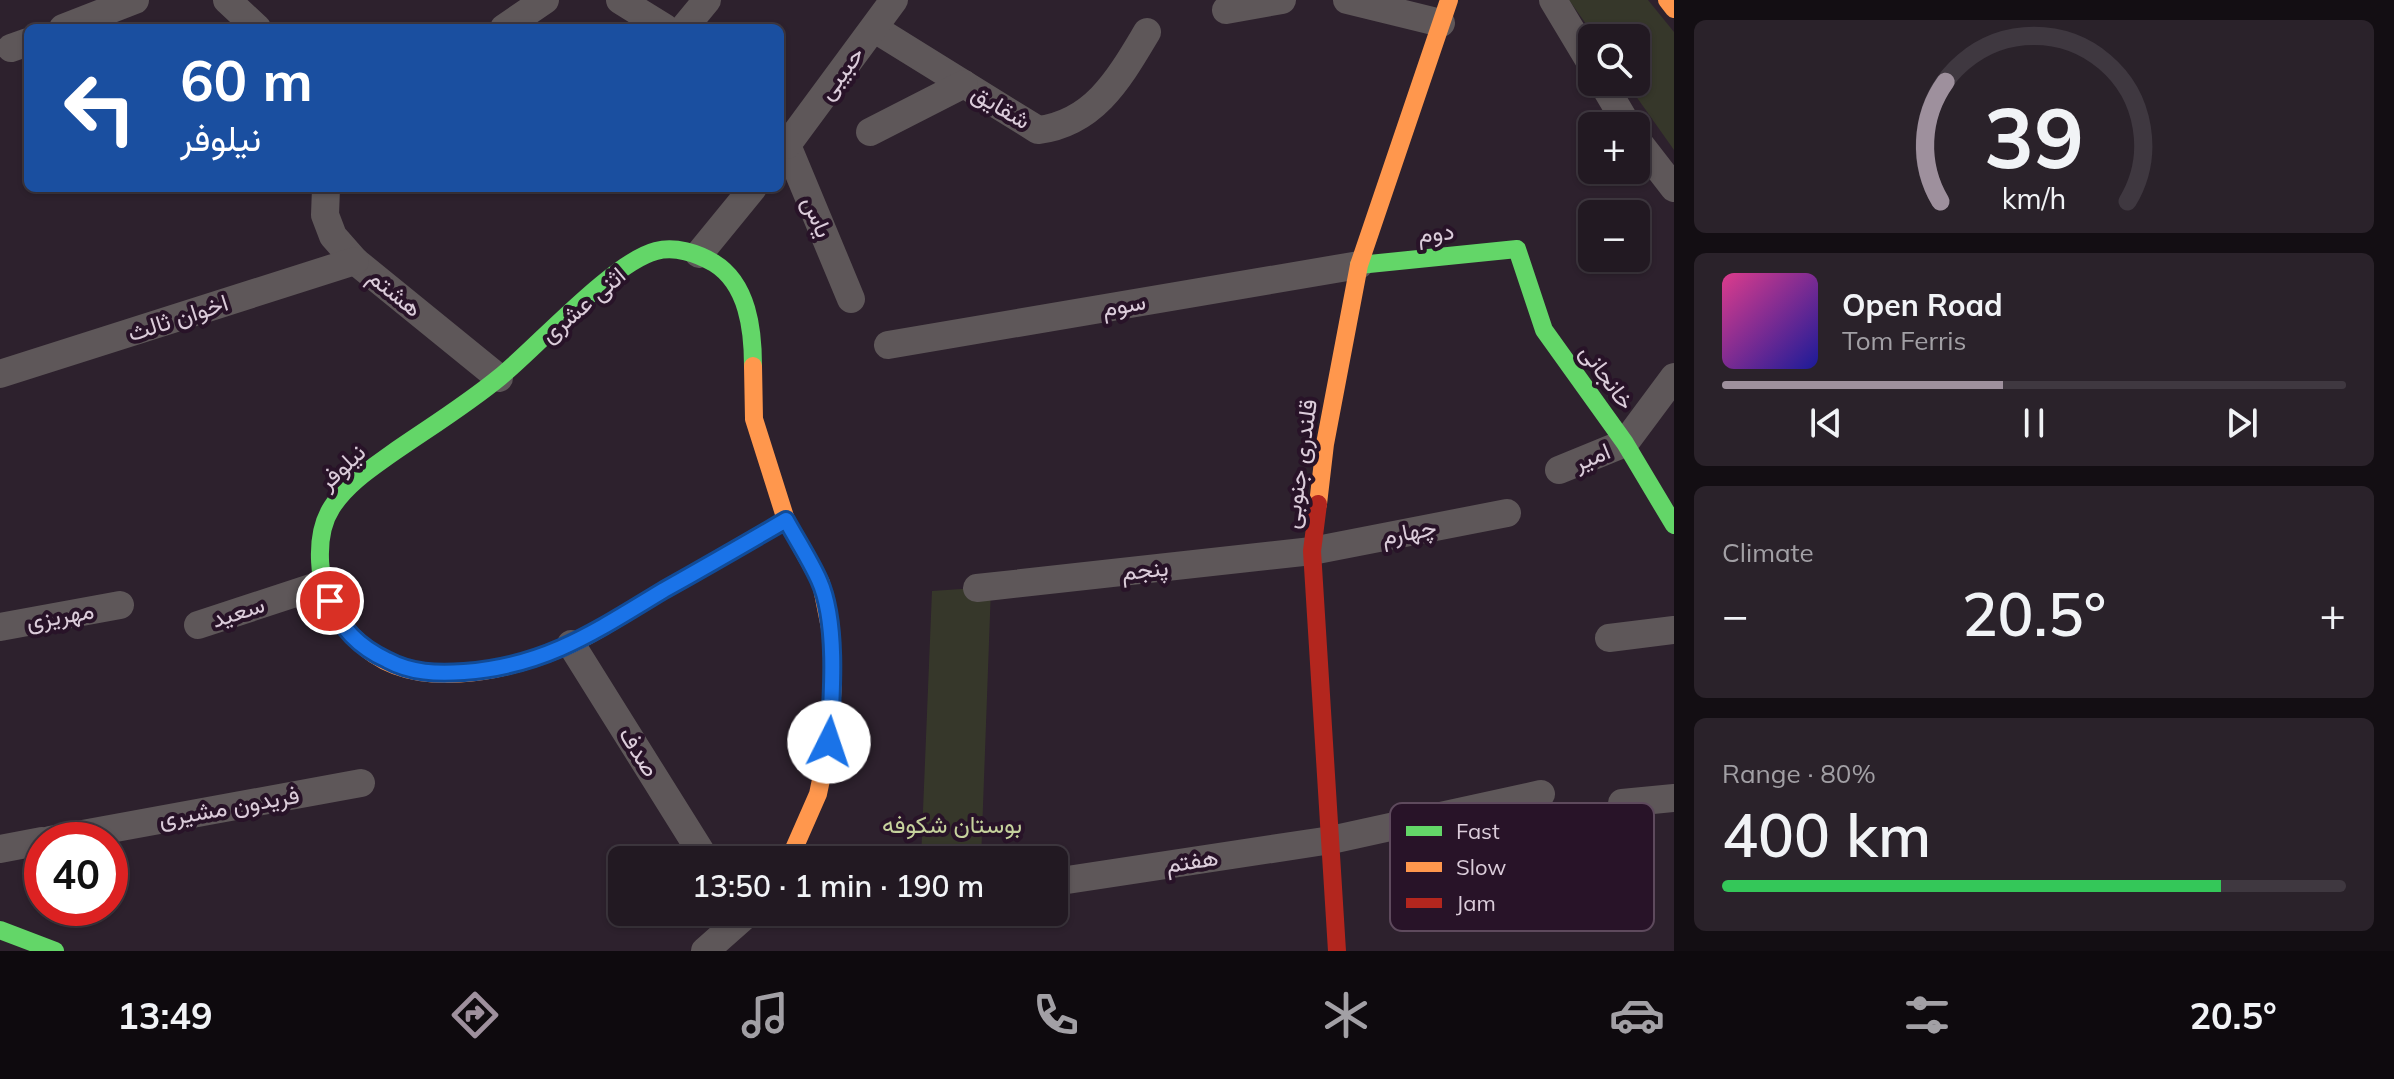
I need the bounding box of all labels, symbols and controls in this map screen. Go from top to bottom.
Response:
map controls [1578,24,1650,272]
button: search [1578,24,1650,96]
street label: حبیبی [810,40,870,105]
text: 60 m [180,45,313,115]
icon: left [48,56,152,160]
street label: شقایق [967,77,1036,135]
text: 39 [1984,84,2084,189]
button: + [1578,112,1650,184]
text: نیلوفر [180,115,261,160]
text: km/h [2002,181,2066,217]
street label: یاس [796,191,840,242]
button: − [1578,200,1650,272]
street label: دوم [1416,215,1456,251]
street label: اثنی عشری [533,260,632,349]
street label: هشتم [361,261,429,325]
street label: سوم [1100,285,1148,325]
text: Open Road [1842,286,2003,324]
street label: اخوان ثالث [124,287,232,348]
text: Tom Ferris [1842,324,1966,357]
street label: خانجانی [1574,338,1642,415]
street label: قلندری جنوبی [1275,397,1324,531]
icon: previous [1804,401,1848,445]
icon: pause [2012,401,2056,445]
icon: next [2220,401,2264,445]
street label: امیر [1568,435,1615,478]
street label: نیلوفر [311,437,372,497]
street label: چهارم [1379,511,1439,553]
text: Climate [1722,536,1814,569]
street label: پنجم [1120,552,1170,588]
pin [296,567,364,635]
text: 20.5° [1962,576,2106,651]
icon: arrive [308,579,352,623]
text: − [1722,587,1748,642]
text: + [2320,587,2346,642]
street label: سعید [207,588,268,634]
street label: مهریزی [23,594,96,637]
position arrow [787,700,871,784]
street label: صدف [613,721,667,782]
text: Range · 80% [1722,757,1876,790]
street label: فریدون مشیری [156,779,302,834]
text: 400 km [1722,797,1931,872]
legend [1390,803,1654,931]
park label: بوستان شکوفه [882,809,1022,840]
text: Fast [1456,817,1500,845]
speed limit sign: 40 [24,822,128,926]
street label: هفتم [1164,841,1220,881]
text: Slow [1456,853,1506,881]
text: 13:50 · 1 min · 190 m [692,867,984,905]
text: Jam [1456,889,1496,917]
icon: directions [447,987,503,1043]
icon: music [737,987,793,1043]
icon: phone [1028,987,1084,1043]
icon: climate [1318,987,1374,1043]
icon: car [1609,987,1665,1043]
icon: filters [1899,987,1955,1043]
text: 13:49 [117,993,213,1038]
text: 20.5° [2189,993,2277,1038]

